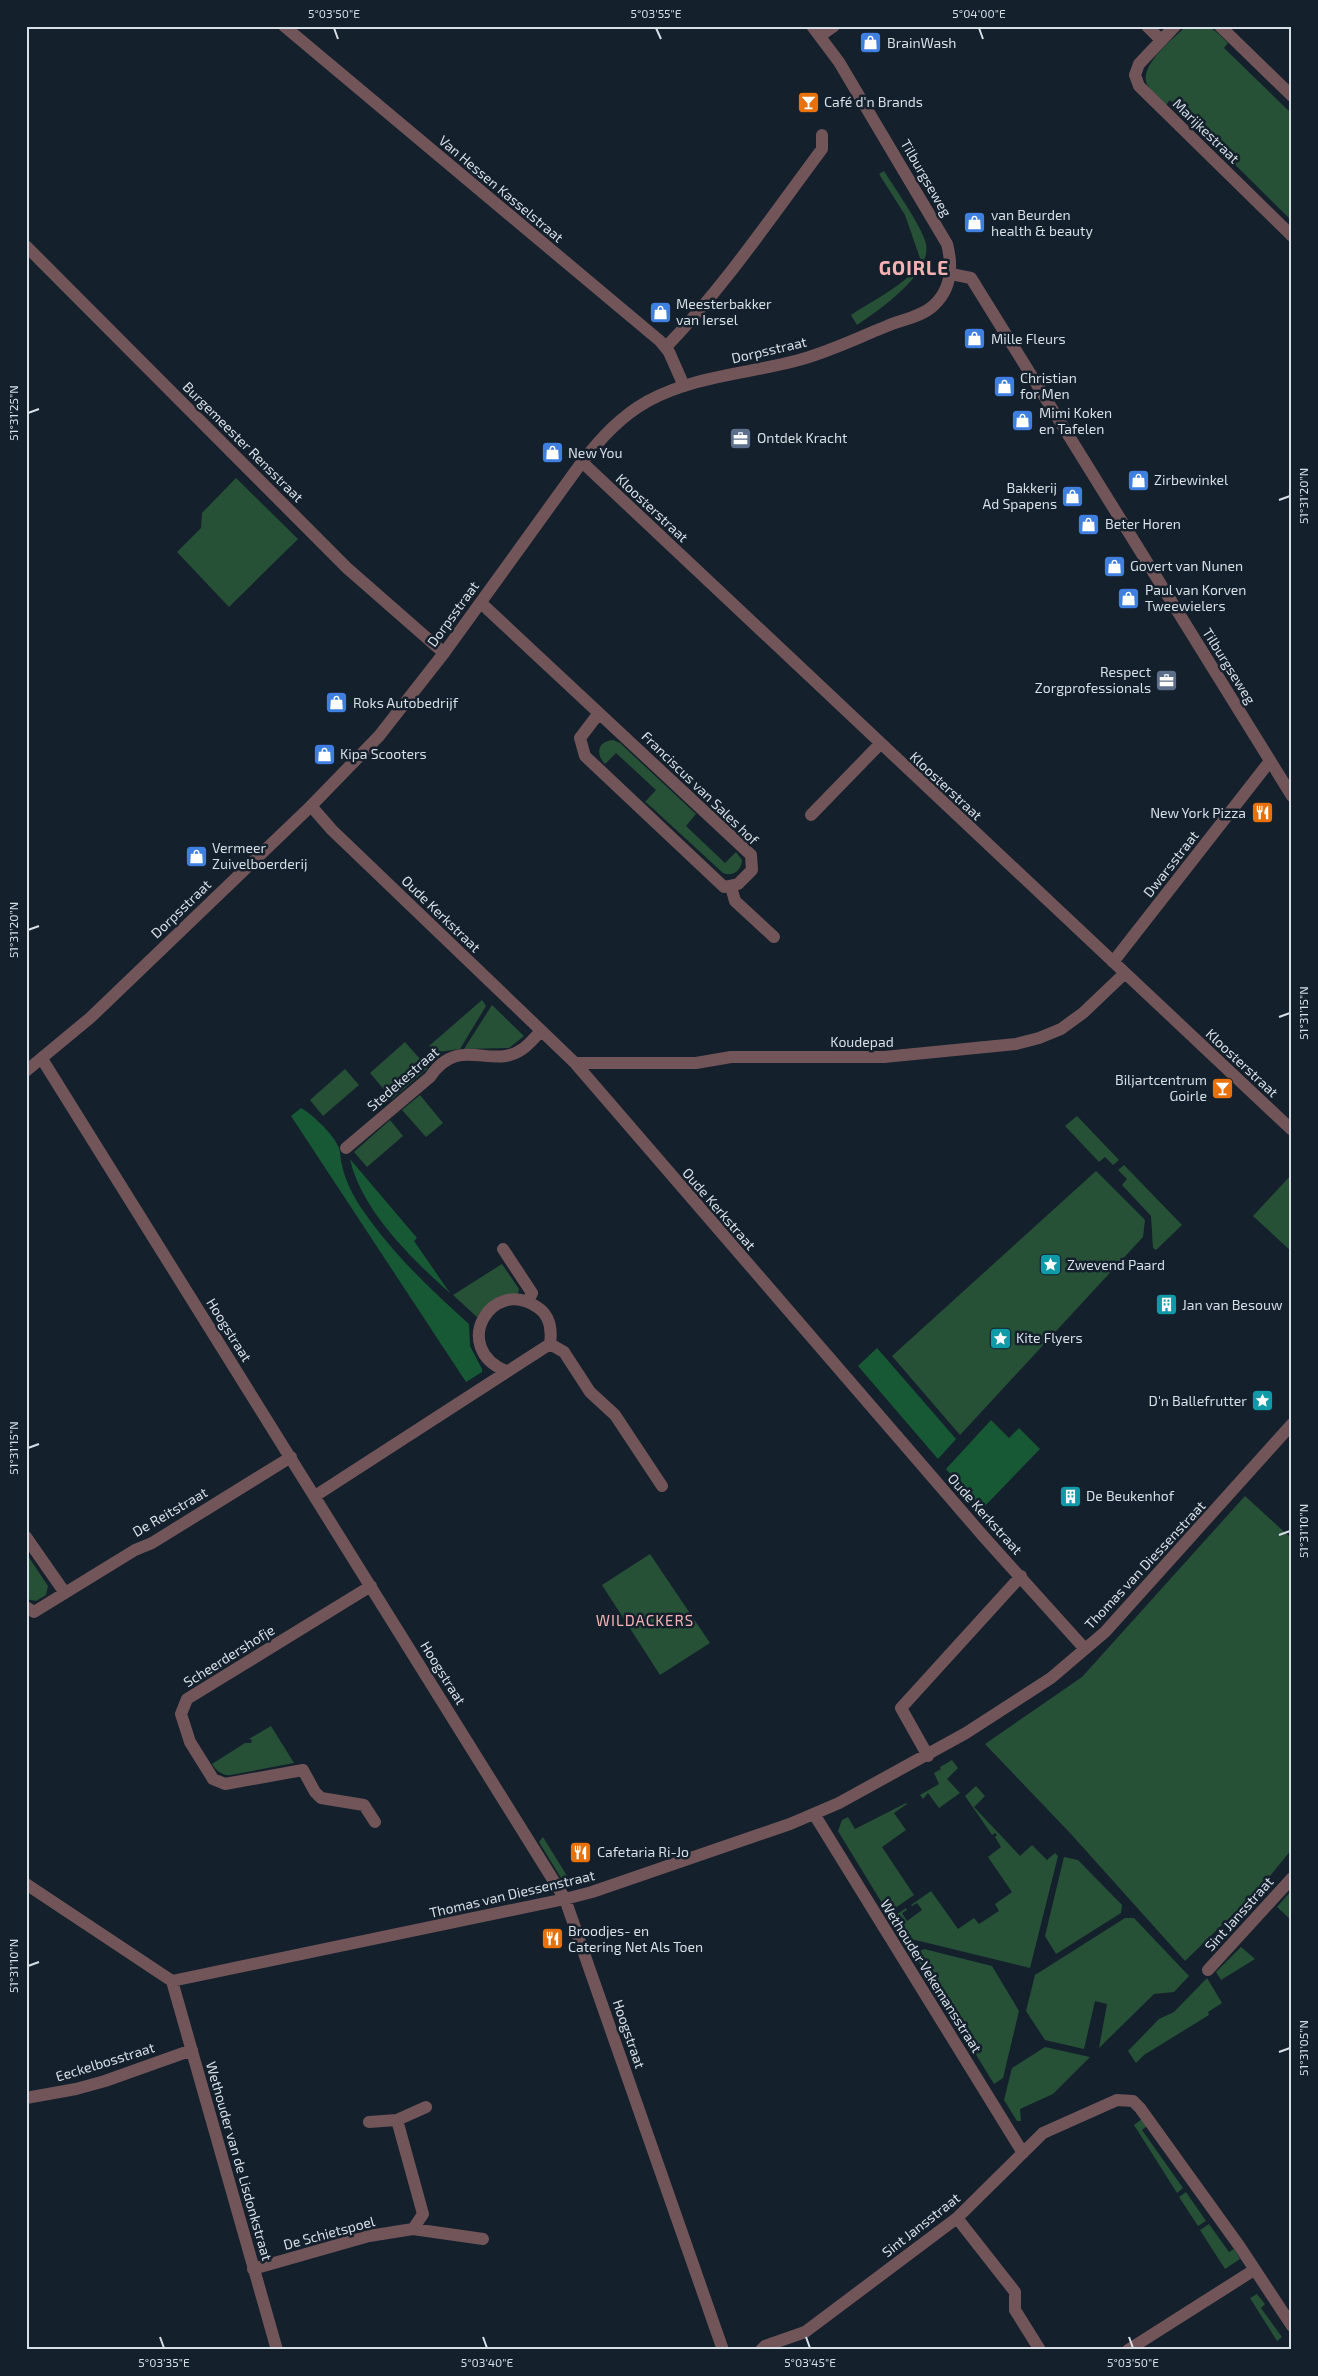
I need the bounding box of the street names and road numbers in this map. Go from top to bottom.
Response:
street label: Marijkestraat [1170,95,1243,167]
street label: Van Hessen Kasselstraat [436,131,567,246]
street label: Tilburgseweg [897,136,956,220]
street label: Dorpsstraat [730,333,808,366]
street label: Burgemeester Rensstraat [180,378,307,505]
street label: Kloosterstraat [613,470,692,545]
street label: Dorpsstraat [423,578,482,650]
street label: Tilburgseweg [1199,625,1260,707]
street label: Franciscus van Sales hof [638,727,763,848]
street label: Kloosterstraat [907,748,986,823]
street label: Dwarsstraat [1139,827,1202,900]
street label: Oude Kerkstraat [398,872,484,956]
street label: Dorpsstraat [147,876,214,941]
street label: Kloosterstraat [1203,1025,1282,1100]
street label: Koudepad [830,1033,894,1050]
street label: Stedekestraat [363,1043,442,1114]
street label: Oude Kerkstraat [679,1164,760,1253]
street label: Hoogstraat [203,1295,256,1365]
street label: Oude Kerkstraat [945,1470,1026,1558]
street label: De Reitstraat [129,1483,210,1540]
street label: Thomas van Diessenstraat [1081,1497,1209,1632]
street label: Scheerdershofje [180,1621,277,1690]
street label: Hoogstraat [417,1638,470,1708]
street label: Thomas van Diessenstraat [427,1866,596,1921]
street label: Sint Jansstraat [1201,1873,1276,1954]
street label: Wethouder Vekemansstraat [877,1896,986,2056]
street label: Hoogstraat [610,1997,649,2071]
street label: Eeckelbosstraat [53,2038,156,2085]
street label: Wethouder van de Lisdonkstraat [203,2059,276,2262]
street label: Sint Jansstraat [878,2189,963,2260]
street label: De Schietspoel [281,2212,377,2253]

